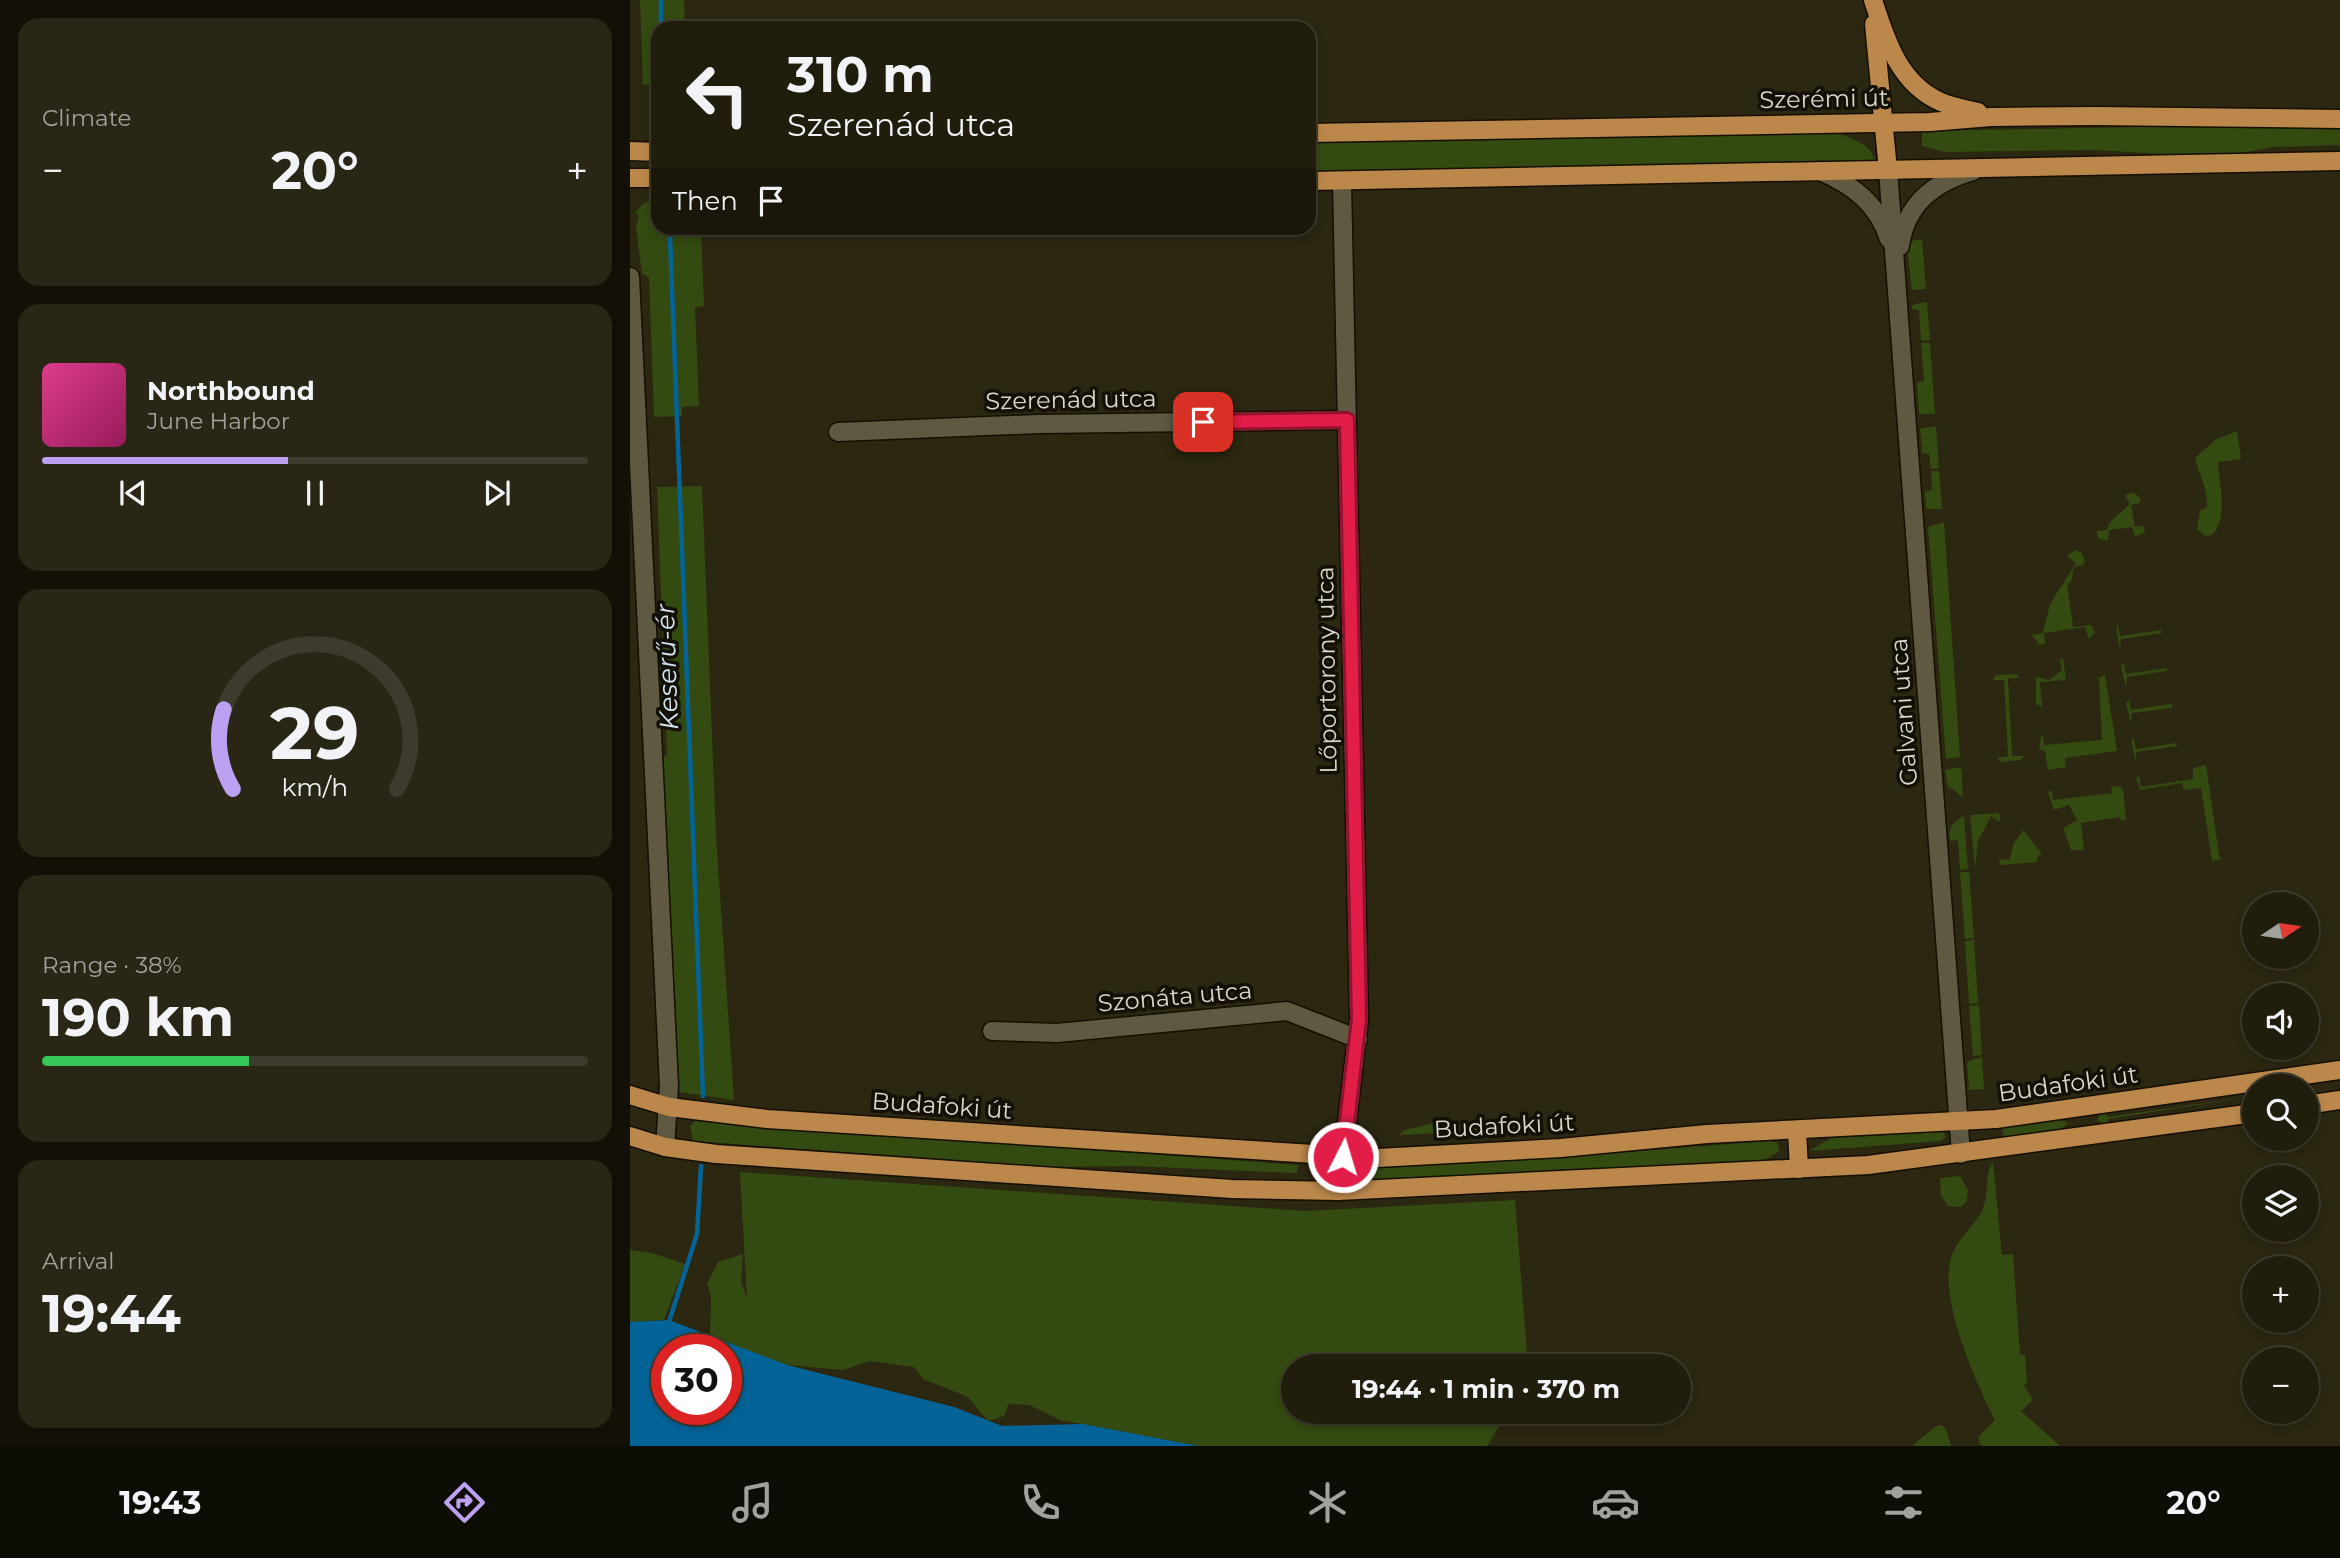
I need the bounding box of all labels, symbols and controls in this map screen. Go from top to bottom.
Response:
text: 310 m [787,45,934,104]
icon: left [672,49,763,140]
street label: Szerémi út [1759,83,1889,114]
text: Climate [42,104,131,132]
text: Szerenád utca [787,105,1015,144]
text: 20° [271,139,359,202]
text: − [42,147,64,194]
text: + [566,147,588,194]
icon: arrive [752,182,790,220]
text: Then [672,185,738,217]
text: Northbound [147,375,315,407]
street label: Szerenád utca [985,384,1157,415]
pin [1173,392,1233,452]
icon: arrive [1184,403,1222,441]
text: June Harbor [147,407,290,435]
icon: previous [114,474,152,512]
icon: pause [296,474,334,512]
icon: next [478,474,516,512]
street label: Lőportorony utca [1310,566,1343,774]
water label: Keserű-ér [649,603,685,731]
street label: Galvani utca [1884,637,1923,787]
text: 29 [270,689,360,777]
text: km/h [282,772,348,802]
north arrow [2242,892,2319,970]
map controls [2242,892,2319,1424]
text: Range · 38% [42,951,182,979]
street label: Szonáta utca [1096,975,1253,1018]
button: sound [2242,983,2319,1060]
text: 190 km [42,986,234,1049]
street label: Budafoki út [1996,1059,2140,1108]
button: search [2242,1074,2319,1151]
street label: Budafoki út [871,1086,1013,1125]
street label: Budafoki út [1433,1107,1575,1144]
position arrow [1306,1120,1380,1194]
button: layers [2242,1165,2319,1242]
text: Arrival [42,1247,115,1275]
button: + [2242,1256,2319,1333]
text: 19:44 [42,1282,181,1345]
speed limit sign: 30 [651,1334,742,1425]
button: − [2242,1347,2319,1424]
text: 19:44 · 1 min · 370 m [1352,1373,1620,1405]
icon: directions [440,1478,489,1527]
icon: music [728,1478,777,1527]
icon: phone [1016,1478,1065,1527]
icon: climate [1303,1478,1352,1527]
icon: car [1591,1478,1640,1527]
icon: filters [1879,1478,1928,1527]
text: 19:43 [119,1483,201,1522]
text: 20° [2167,1483,2221,1522]

